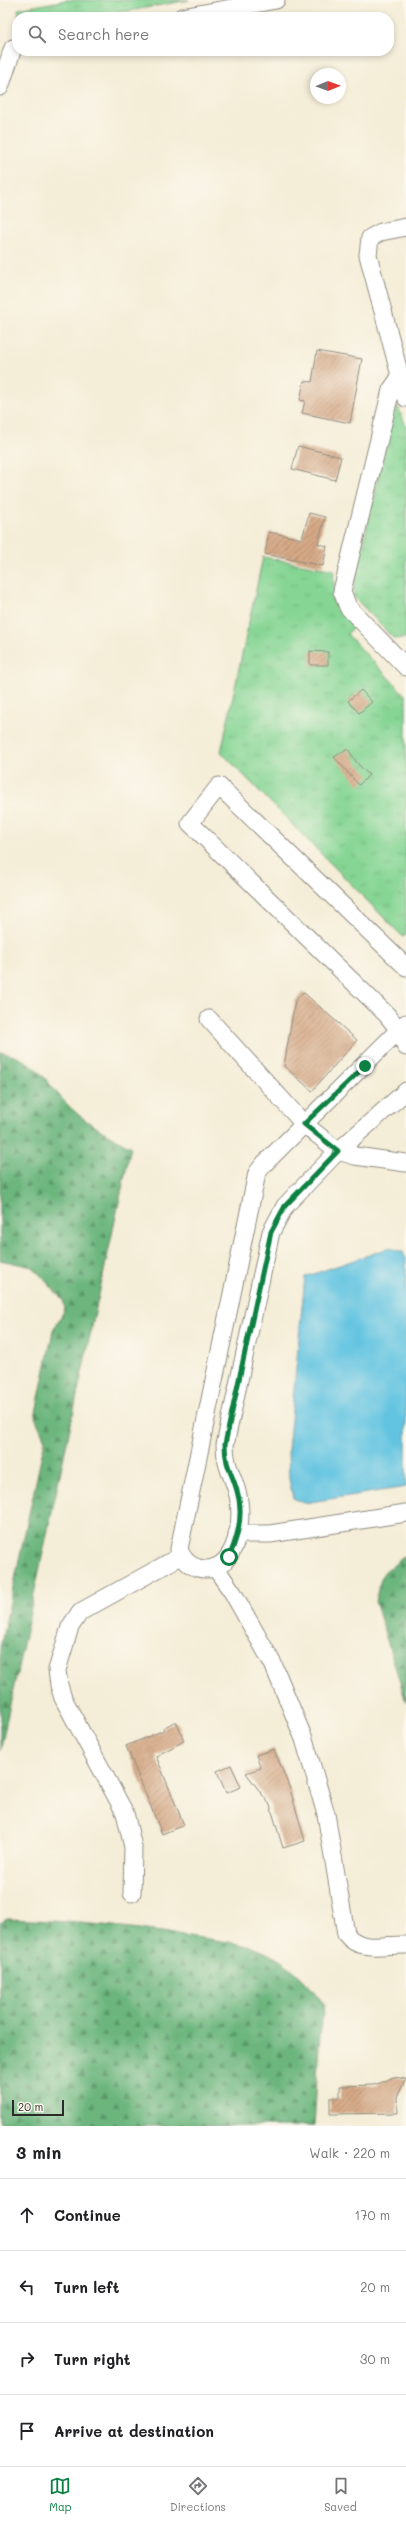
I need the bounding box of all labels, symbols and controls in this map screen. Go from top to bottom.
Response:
search box [12,12,394,56]
icon: search [26,23,48,45]
text: Search here [58,24,149,44]
north arrow [310,68,346,104]
route end [356,1057,374,1075]
route start [220,1548,238,1566]
scale bar [12,2098,64,2117]
text: 20 m [18,2099,43,2114]
text: 3 min [16,2141,61,2163]
text: Walk · 220 m [309,2144,390,2161]
icon: ahead [16,2204,38,2226]
text: Continue [54,2205,121,2225]
text: 170 m [354,2206,390,2223]
icon: left [16,2276,38,2298]
text: Turn left [54,2277,119,2297]
text: 20 m [360,2278,390,2295]
icon: right [16,2348,38,2370]
text: Turn right [54,2349,131,2369]
text: 30 m [360,2350,390,2367]
icon: arrive [16,2420,38,2442]
text: Arrive at destination [54,2421,214,2441]
tab: Map [49,2475,72,2514]
tab: Directions [170,2475,226,2514]
tab: Saved [324,2475,357,2514]

